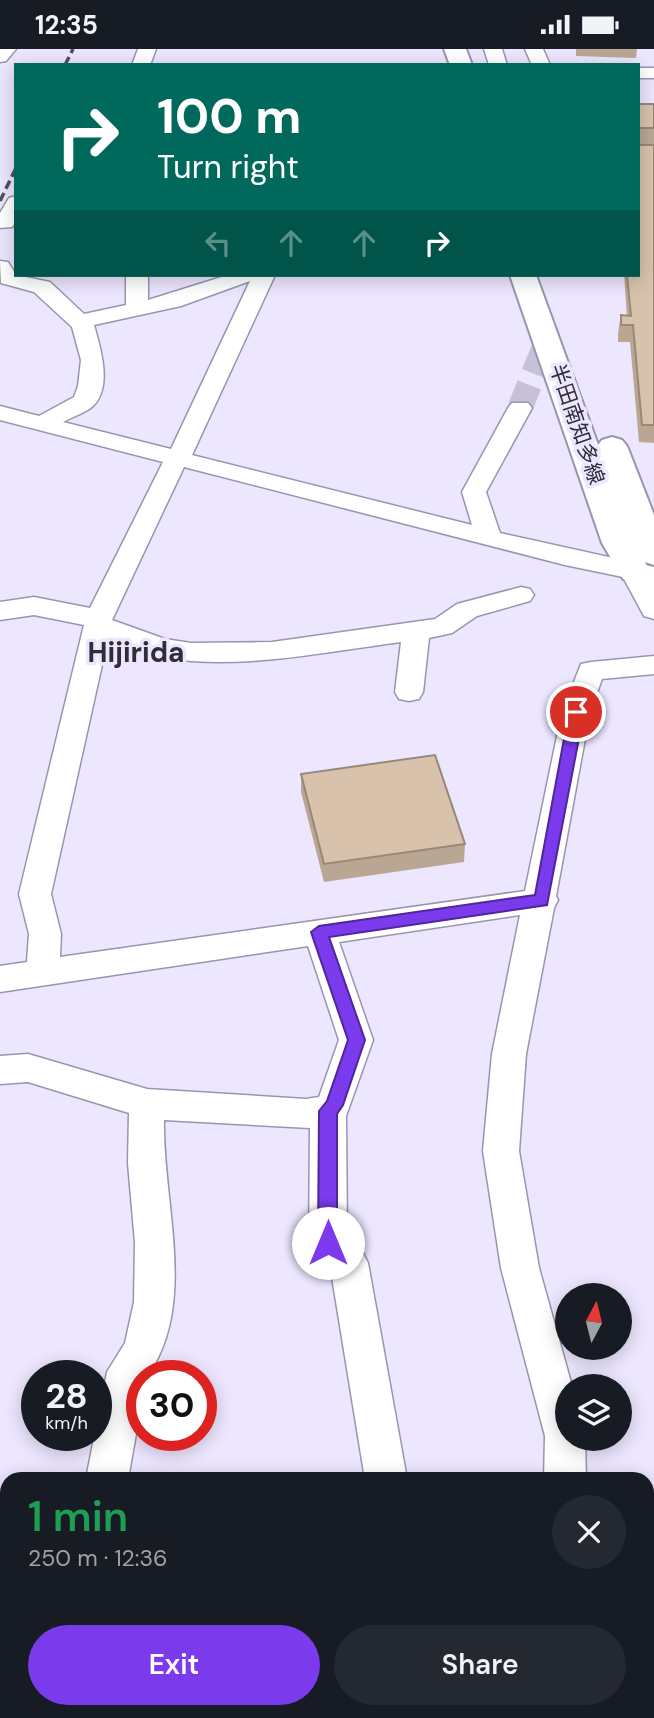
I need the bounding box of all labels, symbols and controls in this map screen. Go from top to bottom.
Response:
text: 12:35 [35,8,98,42]
text: 100 m [157,84,301,148]
icon: right [42,91,133,182]
text: Turn right [157,146,299,188]
icon: left [199,224,237,262]
icon: ahead [272,224,310,262]
icon: ahead [345,224,383,262]
icon: right [418,224,456,262]
street label: 半田南知多線 [543,360,611,488]
district label: Hijirida [88,634,184,671]
pin [546,682,606,742]
icon: arrive [557,693,595,731]
position arrow [291,1206,365,1280]
north arrow [555,1283,632,1360]
map controls [555,1283,632,1451]
speed limit sign: 30 [126,1360,217,1451]
text: 28 [45,1373,88,1419]
button: layers [555,1374,632,1451]
text: km/h [45,1411,88,1435]
text: 1 min [28,1489,128,1544]
button: close [552,1495,626,1569]
text: 250 m · 12:36 [28,1543,168,1573]
button: Exit [28,1625,320,1705]
button: Share [334,1625,626,1705]

